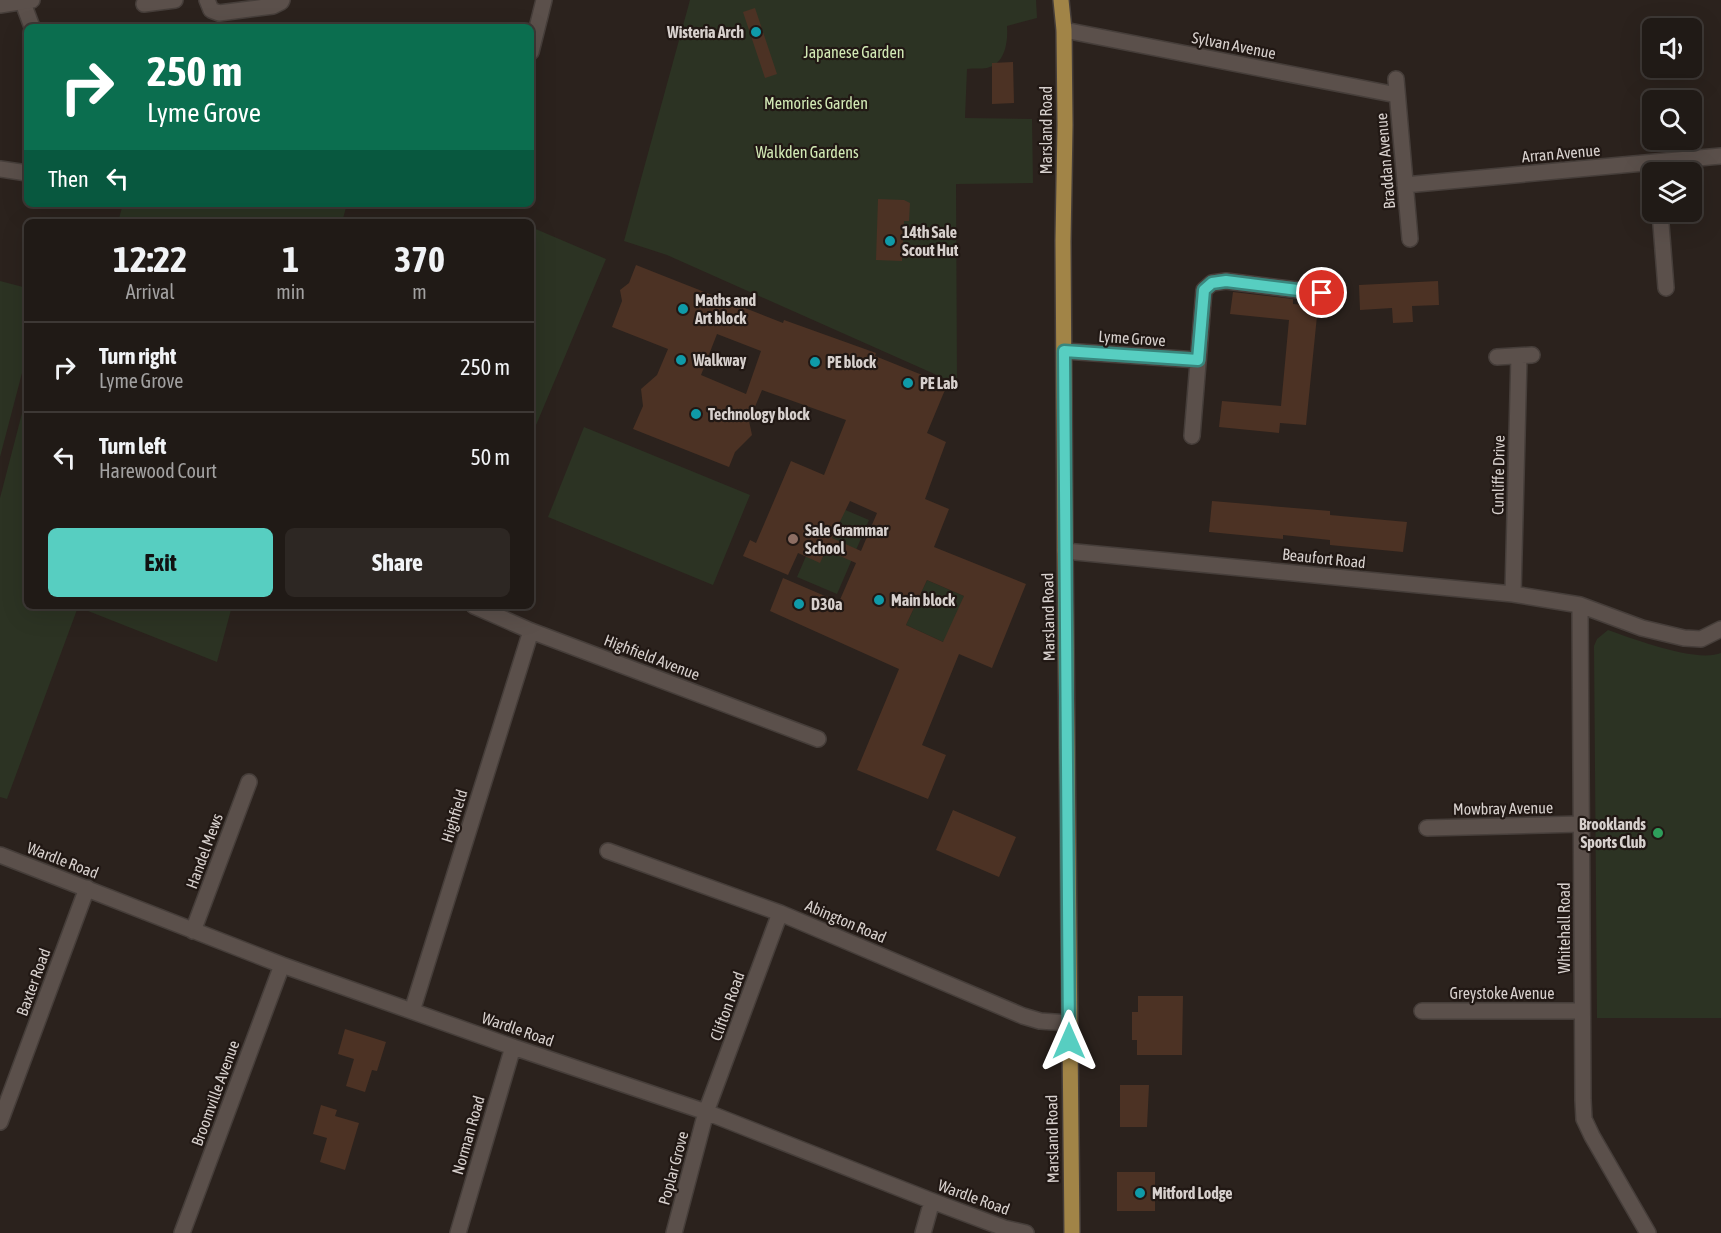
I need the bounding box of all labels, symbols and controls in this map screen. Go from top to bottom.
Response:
map controls [1642,18,1702,222]
button: sound [1642,18,1702,78]
place label: Wisteria Arch [666,23,744,41]
marker: Wisteria Arch [749,25,763,39]
street label: Sylvan Avenue [1190,28,1278,63]
park label: Japanese Garden [804,43,904,62]
text: 250 m [147,47,242,95]
icon: right [48,48,126,126]
street label: Marsland Road [1037,86,1055,174]
button: search [1642,90,1702,150]
park label: Memories Garden [764,94,868,112]
text: Lyme Grove [147,97,261,128]
street label: Braddan Avenue [1372,112,1398,210]
street label: Arran Avenue [1521,141,1601,165]
park label: Walkden Gardens [755,143,859,161]
icon: left [101,162,134,195]
button: layers [1642,162,1702,222]
text: Then [48,166,89,192]
place label: 14th Sale Scout Hut [902,223,959,259]
marker: 14th Sale Scout Hut [883,234,897,248]
text: 12:22 [113,238,187,280]
text: 1 [282,238,299,280]
text: 370 [394,238,445,280]
pin [1296,267,1347,318]
icon: arrive [1305,276,1338,309]
text: Arrival [126,280,175,303]
text: min [276,280,305,303]
text: m [412,280,427,303]
place label: Maths and Art block [694,291,757,327]
marker: Maths and Art block [676,302,690,316]
street label: Lyme Grove [1098,327,1166,350]
text: Turn right [99,343,176,369]
icon: right [48,351,81,384]
place label: Walkway [692,351,747,369]
marker: Walkway [674,353,688,367]
place label: PE block [827,353,877,371]
text: 250 m [460,354,510,380]
marker: PE block [808,355,822,369]
text: Lyme Grove [99,369,183,392]
place label: PE Lab [920,374,958,392]
marker: PE Lab [901,376,915,390]
place label: Technology block [708,405,811,423]
marker: Technology block [689,407,703,421]
text: Turn left [99,433,166,459]
street label: Cunliffe Drive [1488,435,1508,515]
icon: left [48,441,81,474]
text: 50 m [470,444,510,470]
text: Harewood Court [99,459,217,482]
place label: Sale Grammar School [805,521,888,557]
button: Exit [48,528,273,597]
button: Share [285,528,510,597]
marker: Sale Grammar School [786,532,800,546]
street label: Beaufort Road [1281,545,1367,571]
street label: Marsland Road [1038,573,1058,661]
place label: Main block [891,591,956,609]
marker: Main block [872,593,886,607]
place label: D30a [811,595,842,613]
marker: D30a [792,597,806,611]
street label: Highfield Avenue [601,630,702,684]
street label: Highfield [437,787,472,845]
street label: Mowbray Avenue [1453,798,1553,819]
street label: Handel Mews [182,811,226,891]
place label: Brooklands Sports Club [1579,815,1646,851]
marker: Brooklands Sports Club [1651,826,1665,840]
street label: Wardle Road [25,838,101,882]
street label: Whitehall Road [1555,882,1573,974]
street label: Abington Road [802,896,889,947]
street label: Baxter Road [12,946,54,1018]
street label: Clifton Road [706,969,748,1043]
street label: Greystoke Avenue [1450,984,1554,1003]
street label: Wardle Road [480,1008,556,1050]
position arrow [1037,1009,1101,1073]
street label: Broomville Avenue [188,1038,242,1148]
street label: Norman Road [448,1094,488,1176]
street label: Marsland Road [1042,1095,1062,1183]
street label: Poplar Grove [655,1129,692,1207]
street label: Wardle Road [936,1176,1012,1218]
place label: Mitford Lodge [1152,1184,1233,1202]
marker: Mitford Lodge [1133,1186,1147,1200]

